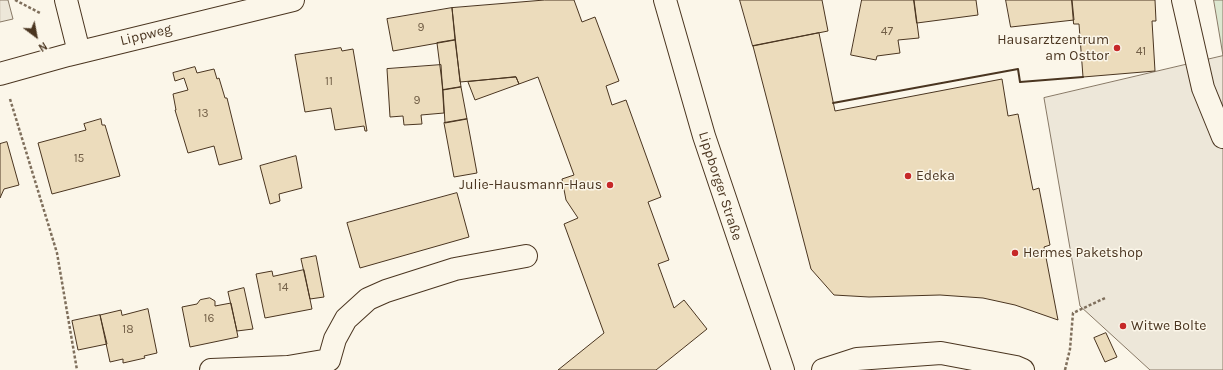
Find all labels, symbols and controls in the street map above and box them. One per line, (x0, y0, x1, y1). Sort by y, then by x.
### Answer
north arrow (16, 16, 56, 56)
street label: Lippweg (119, 21, 173, 49)
house number: 9 (418, 21, 424, 35)
house number: 47 (881, 25, 893, 39)
place label: Hausarztzentrum am Osttor (997, 32, 1109, 64)
text: N (36, 39, 49, 54)
marker: Hausarztzentrum am Osttor (1112, 43, 1122, 53)
house number: 41 (1136, 45, 1146, 59)
house number: 11 (325, 75, 333, 89)
house number: 9 (414, 94, 420, 108)
house number: 13 (197, 107, 209, 121)
street label: Lippborger Straße (694, 129, 746, 243)
house number: 15 (74, 152, 84, 166)
place label: Edeka (916, 168, 955, 184)
marker: Edeka (903, 171, 913, 181)
place label: Julie-Hausmann-Haus (459, 177, 602, 193)
marker: Julie-Hausmann-Haus (605, 180, 615, 190)
place label: Hermes Paketshop (1023, 245, 1143, 261)
marker: Hermes Paketshop (1010, 248, 1020, 258)
house number: 14 (278, 281, 288, 295)
house number: 16 (204, 312, 214, 326)
place label: Witwe Bolte (1131, 318, 1206, 334)
marker: Witwe Bolte (1118, 321, 1128, 331)
house number: 18 (122, 323, 134, 337)

